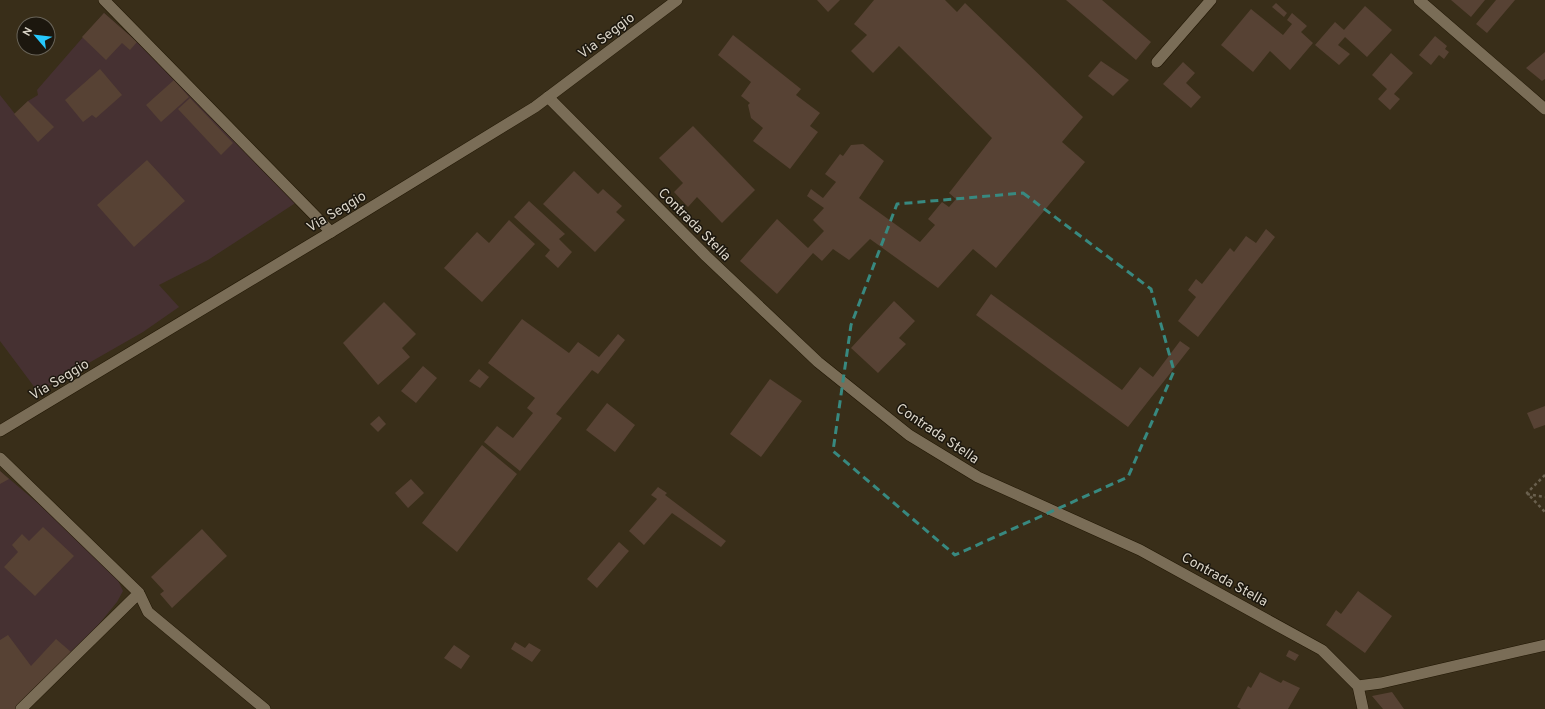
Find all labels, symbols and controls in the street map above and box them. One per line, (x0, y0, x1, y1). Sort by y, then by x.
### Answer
street label: Via Seggio (575, 9, 639, 63)
north arrow (16, 16, 56, 56)
text: N (20, 25, 36, 39)
street label: Contrada Stella (654, 185, 734, 265)
street label: Via Seggio (304, 188, 370, 237)
street label: Via Seggio (27, 356, 93, 405)
street label: Contrada Stella (893, 400, 982, 468)
street label: Contrada Stella (1178, 550, 1270, 611)

